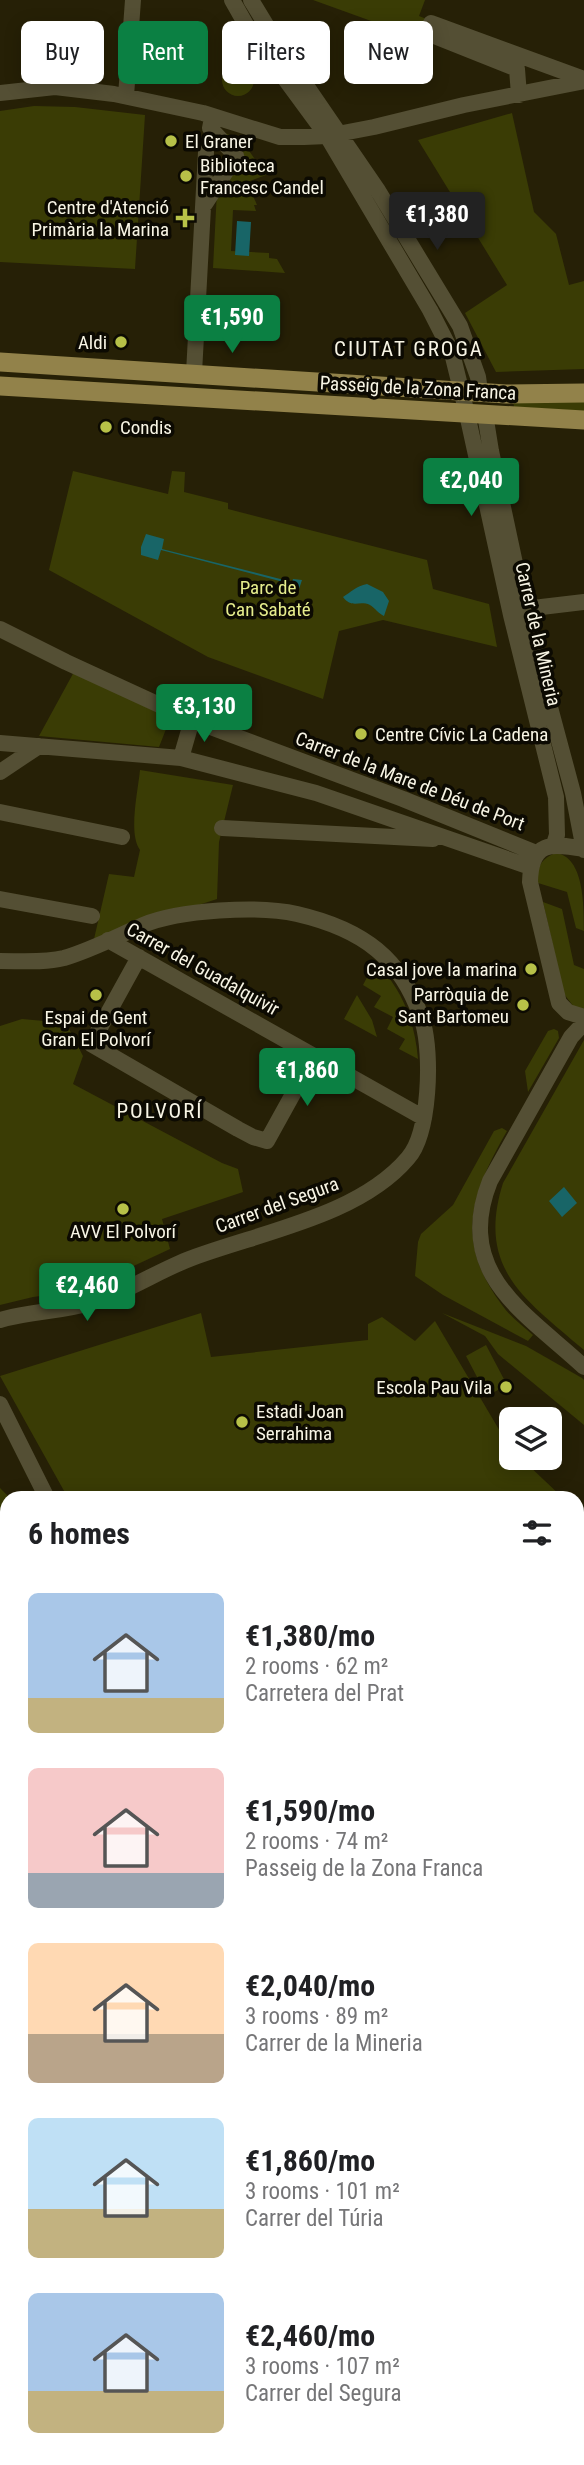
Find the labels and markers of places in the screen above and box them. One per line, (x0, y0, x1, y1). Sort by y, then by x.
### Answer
place label: El Graner (185, 130, 253, 153)
marker: El Graner (163, 133, 179, 149)
place label: Biblioteca Francesc Candel (200, 154, 324, 199)
marker: Biblioteca Francesc Candel (178, 168, 194, 184)
pin: €1,380 (380, 192, 494, 252)
place label: Centre d'Atenció Primària la Marina (32, 196, 169, 241)
marker: Centre d'Atenció Primària la Marina (175, 208, 195, 228)
pin: €1,590 (175, 296, 289, 355)
place label: Aldi (78, 331, 107, 354)
marker: Aldi (113, 334, 129, 350)
place label: Condis (120, 416, 172, 439)
marker: Condis (98, 419, 114, 435)
pin: €2,040 (414, 458, 528, 518)
pin: €3,130 (147, 684, 261, 744)
place label: Centre Cívic La Cadena (375, 723, 548, 746)
marker: Centre Cívic La Cadena (353, 726, 369, 742)
place label: Casal jove la marina (366, 958, 517, 981)
marker: Casal jove la marina (523, 961, 539, 977)
place label: Parròquia de Sant Bartomeu (398, 983, 509, 1028)
marker: Espai de Gent Gran El Polvorí (88, 987, 104, 1003)
marker: Parròquia de Sant Bartomeu (515, 997, 531, 1013)
place label: Espai de Gent Gran El Polvorí (41, 1006, 152, 1051)
pin: €1,860 (250, 1048, 364, 1108)
marker: AVV El Polvorí (115, 1201, 131, 1217)
place label: AVV El Polvorí (70, 1220, 178, 1243)
pin: €2,460 (30, 1264, 144, 1323)
place label: Escola Pau Vila (376, 1376, 492, 1399)
marker: Escola Pau Vila (498, 1379, 514, 1395)
place label: Estadi Joan Serrahima (256, 1400, 344, 1445)
marker: Estadi Joan Serrahima (234, 1414, 250, 1430)

